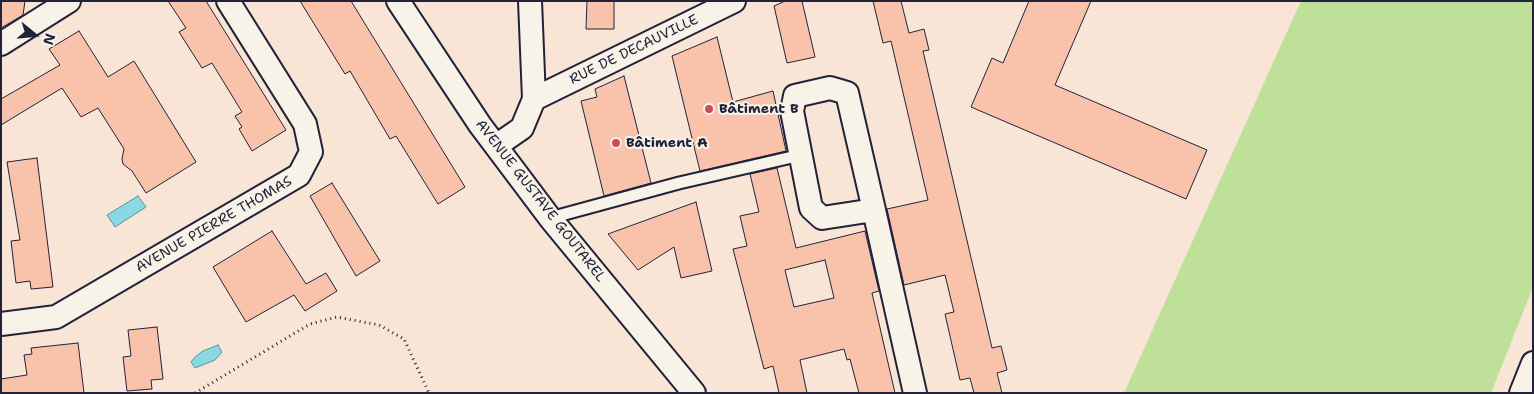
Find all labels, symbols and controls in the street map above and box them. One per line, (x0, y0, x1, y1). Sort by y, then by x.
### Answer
north arrow (10, 10, 60, 60)
street label: RUE DE DECAUVILLE (567, 12, 701, 88)
text: N (39, 31, 60, 47)
place label: Bâtiment B (719, 101, 799, 117)
marker: Bâtiment B (703, 103, 715, 115)
street label: AVENUE GUSTAVE GOUTAREL (471, 116, 609, 286)
place label: Bâtiment A (626, 135, 708, 151)
marker: Bâtiment A (610, 137, 622, 149)
street label: AVENUE PIERRE THOMAS (133, 173, 295, 277)

